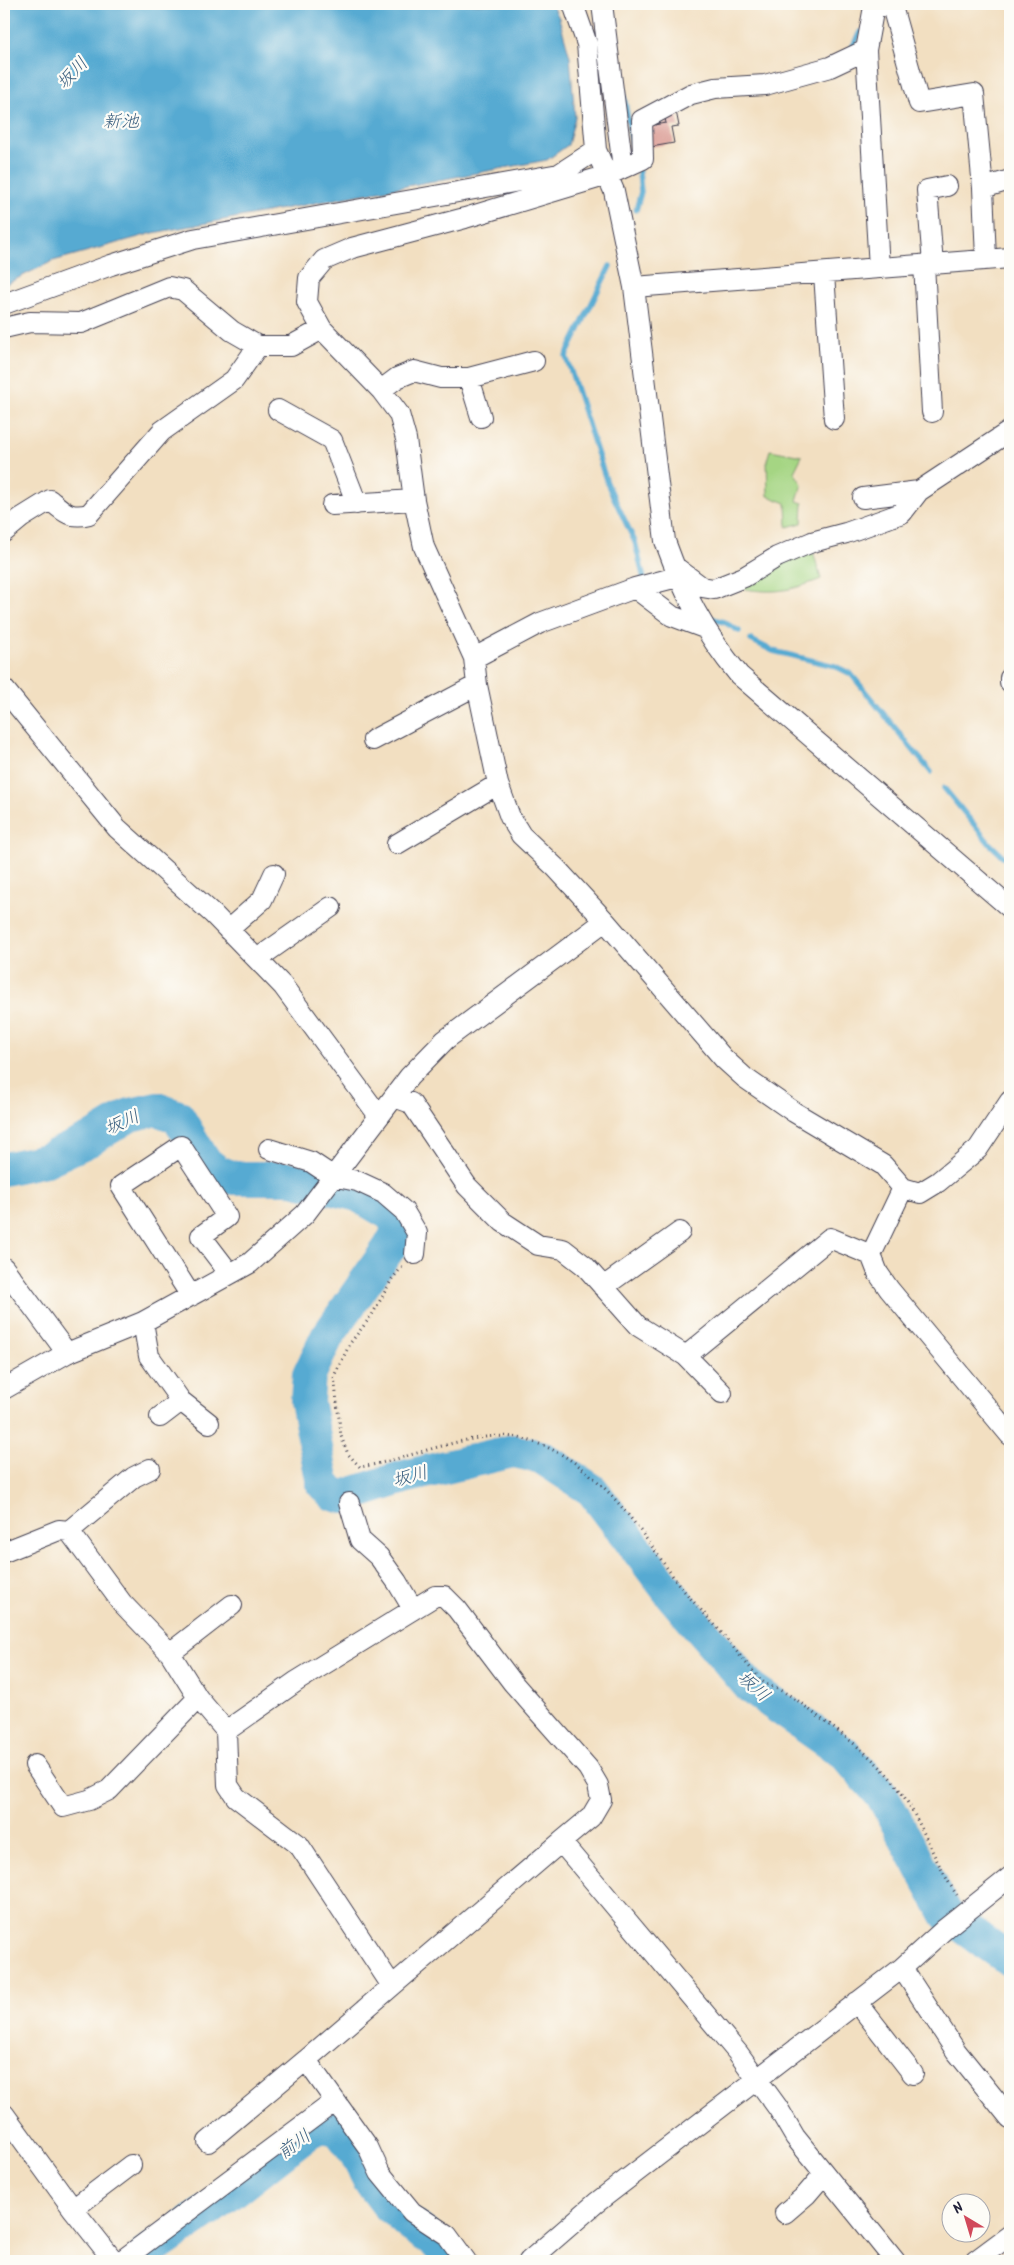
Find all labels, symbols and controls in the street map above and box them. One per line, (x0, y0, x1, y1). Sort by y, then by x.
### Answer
water label: 坂川 (50, 51, 96, 97)
water label: 新池 (103, 108, 140, 137)
water label: 坂川 (100, 1103, 145, 1144)
water label: 坂川 (389, 1459, 432, 1496)
water label: 坂川 (730, 1664, 776, 1710)
water label: 前川 (272, 2123, 318, 2168)
north arrow (942, 2192, 992, 2242)
text: N (948, 2197, 969, 2220)

